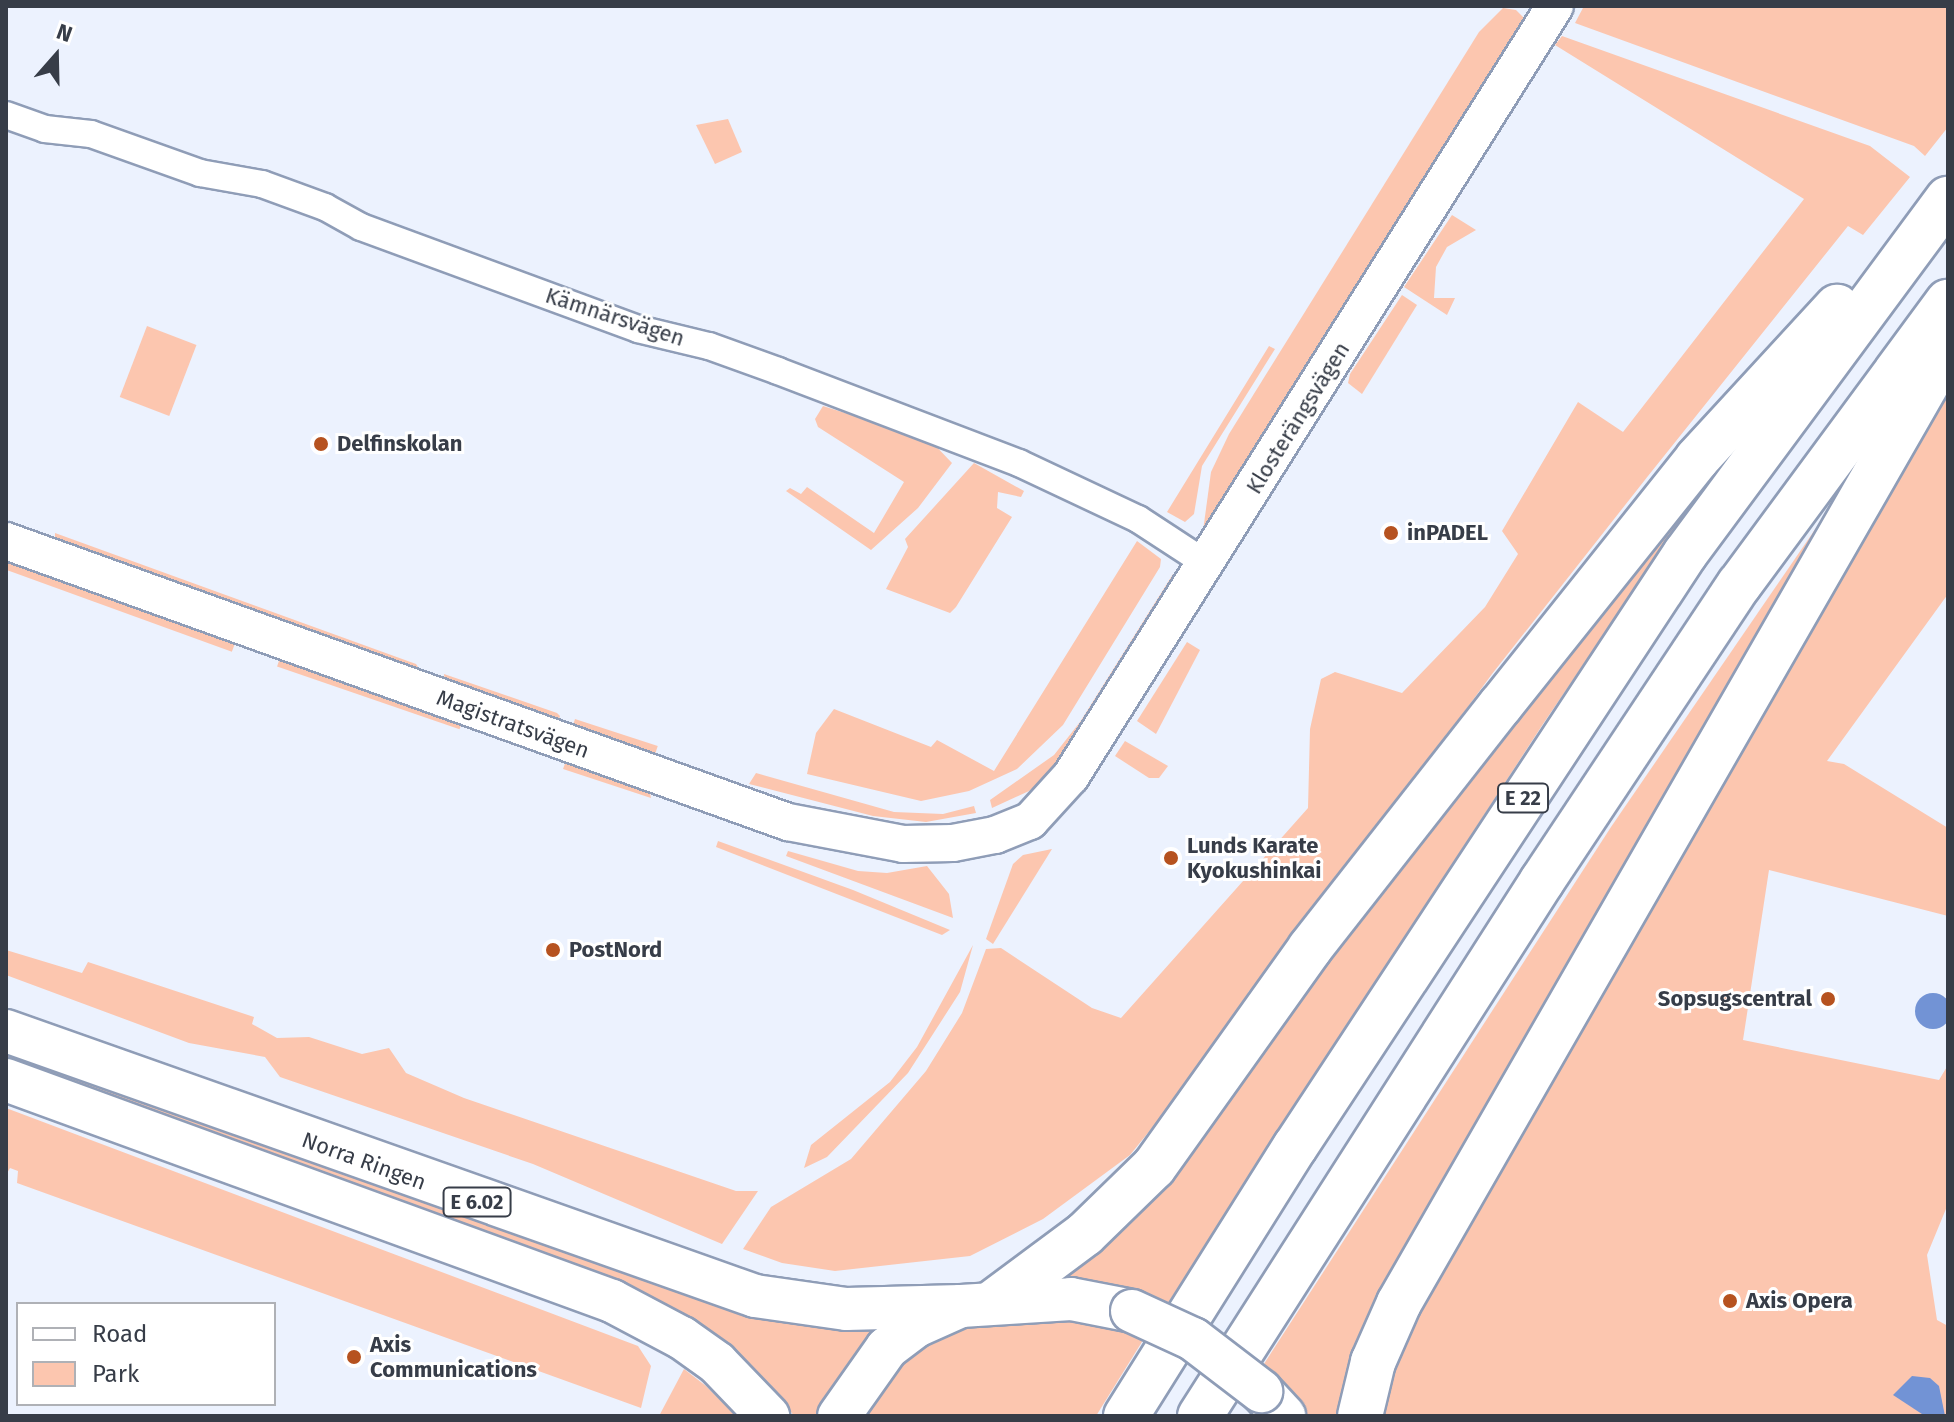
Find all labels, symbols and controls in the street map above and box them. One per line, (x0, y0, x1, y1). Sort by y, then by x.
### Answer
north arrow (16, 16, 96, 96)
text: N (53, 18, 76, 48)
street label: Kämnärsvägen (542, 282, 688, 352)
street label: Klosterängsvägen (1241, 337, 1355, 499)
place label: Delfinskolan (337, 431, 462, 457)
marker: Delfinskolan (312, 435, 330, 453)
place label: inPADEL (1407, 520, 1488, 546)
marker: inPADEL (1382, 524, 1400, 542)
street label: Magistratsvägen (433, 684, 593, 764)
road number: E 22 (1497, 782, 1549, 814)
place label: Lunds Karate Kyokushinkai (1187, 832, 1321, 884)
marker: Lunds Karate Kyokushinkai (1162, 849, 1180, 867)
place label: PostNord (569, 937, 662, 963)
marker: PostNord (544, 941, 562, 959)
place label: Sopsugscentral (1658, 986, 1812, 1012)
marker: Sopsugscentral (1819, 990, 1837, 1008)
street label: Norra Ringen (298, 1126, 430, 1196)
road number: E 6.02 (441, 1186, 513, 1218)
place label: Axis Opera (1746, 1288, 1853, 1314)
marker: Axis Opera (1721, 1292, 1739, 1310)
legend (16, 1302, 276, 1406)
text: Road (92, 1320, 147, 1348)
place label: Axis Communications (370, 1331, 537, 1382)
marker: Axis Communications (345, 1348, 363, 1366)
text: Park (92, 1360, 139, 1388)

